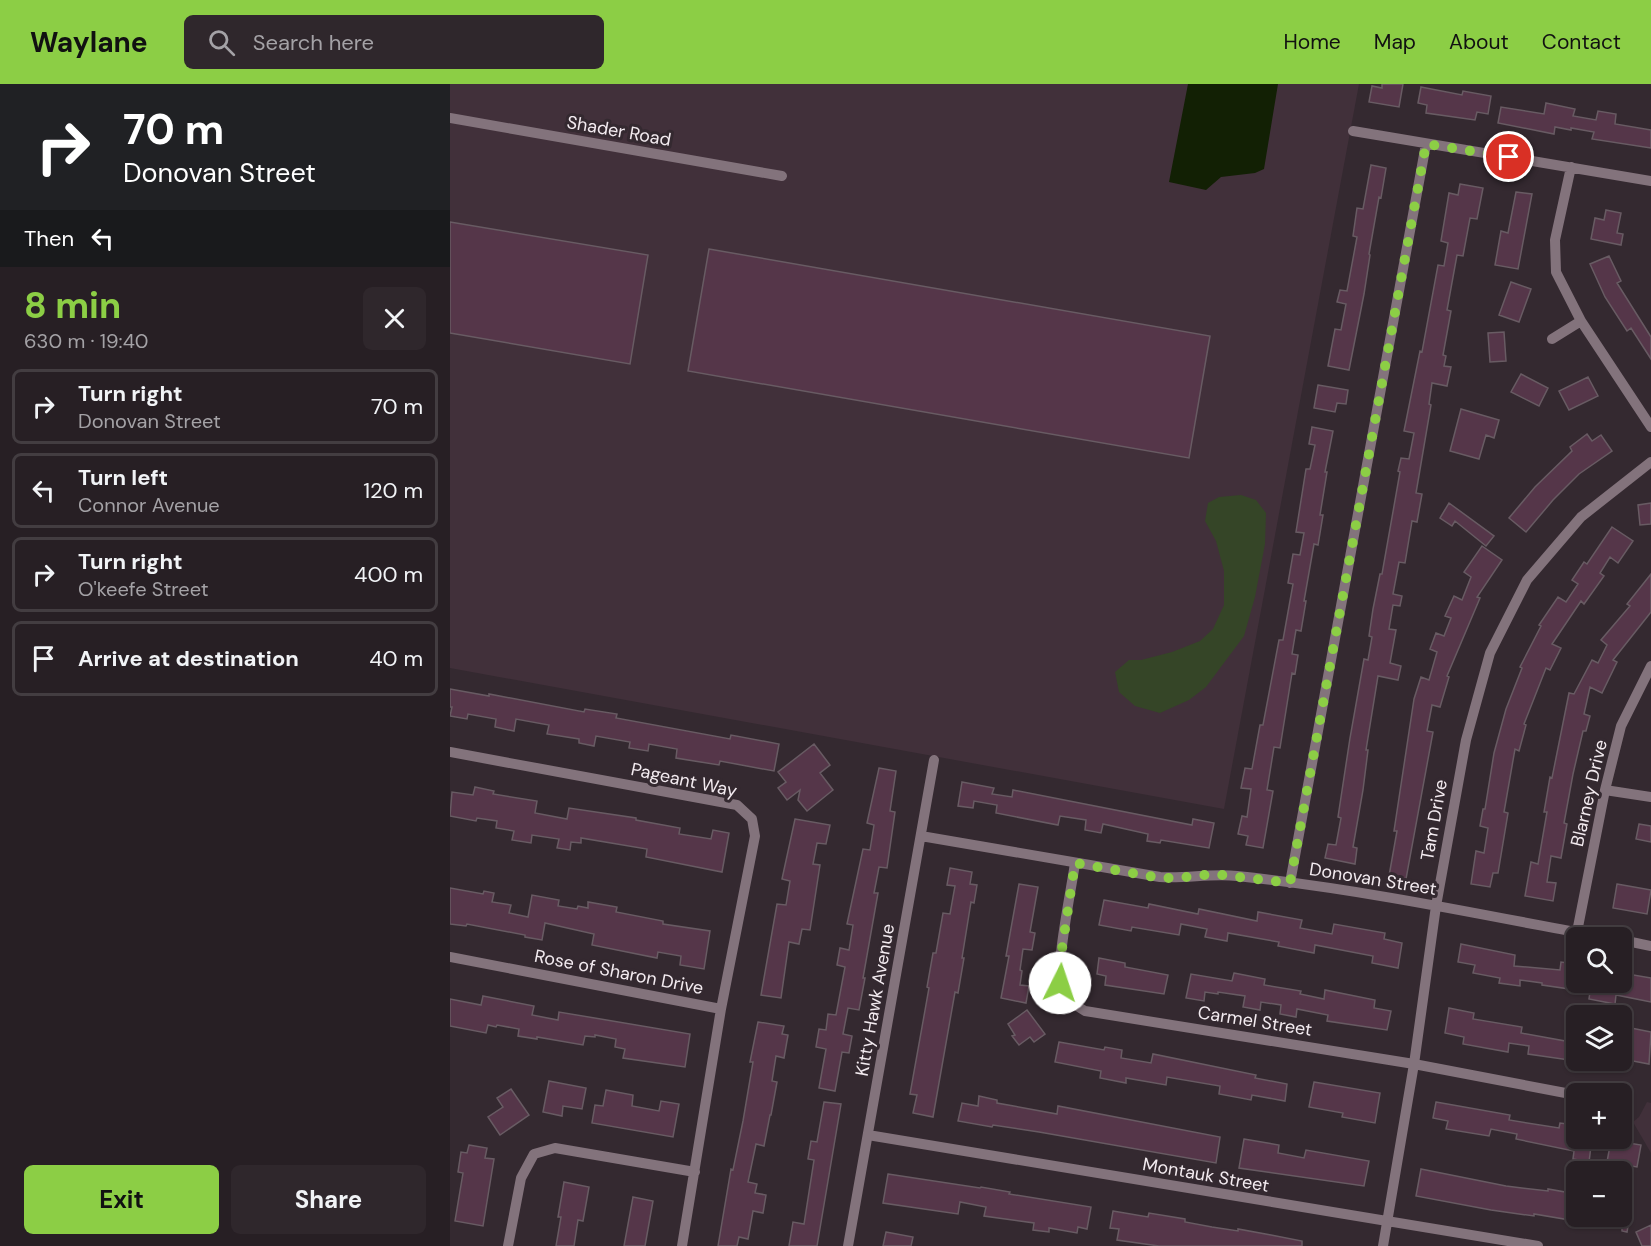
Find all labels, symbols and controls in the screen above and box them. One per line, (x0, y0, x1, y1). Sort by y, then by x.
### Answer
search box (184, 15, 604, 69)
text: Waylane (30, 24, 148, 61)
icon: search (205, 26, 238, 59)
text: Search here (253, 28, 374, 57)
text: Home (1283, 28, 1341, 56)
text: Map (1374, 28, 1416, 56)
text: About (1449, 28, 1509, 56)
text: Contact (1542, 28, 1621, 56)
text: 70 m (123, 102, 224, 157)
icon: right (24, 108, 102, 186)
street label: Shader Road (565, 110, 673, 152)
pin (1483, 131, 1534, 182)
icon: arrive (1492, 140, 1525, 173)
text: Donovan Street (123, 155, 316, 190)
icon: left (86, 222, 119, 255)
text: Then (24, 224, 74, 253)
text: 8 min (24, 282, 121, 329)
button: close (363, 287, 426, 350)
text: 630 m · 19:40 (24, 328, 148, 354)
text: Turn right (78, 379, 183, 408)
icon: right (27, 390, 60, 423)
text: 70 m (371, 392, 423, 421)
text: Donovan Street (78, 408, 221, 434)
text: Turn left (78, 463, 168, 492)
icon: left (27, 474, 60, 507)
text: 120 m (363, 476, 423, 505)
text: Connor Avenue (78, 492, 220, 518)
text: Turn right (78, 547, 183, 576)
icon: right (27, 558, 60, 591)
text: 400 m (354, 560, 423, 589)
text: O'keefe Street (78, 576, 209, 602)
icon: arrive (27, 642, 60, 675)
text: Arrive at destination (78, 644, 299, 673)
text: 40 m (369, 644, 423, 673)
street label: Blarney Drive (1565, 737, 1613, 849)
street label: Pageant Way (629, 757, 739, 803)
street label: Tam Drive (1415, 778, 1453, 862)
street label: Donovan Street (1308, 857, 1438, 901)
street label: Kitty Hawk Avenue (850, 922, 900, 1078)
map controls (1566, 927, 1632, 1227)
button: search (1566, 927, 1632, 993)
street label: Rose of Sharon Drive (532, 944, 706, 1000)
position arrow (1028, 951, 1092, 1015)
street label: Carmel Street (1196, 1000, 1314, 1042)
button: layers (1566, 1005, 1632, 1071)
button: + (1566, 1083, 1632, 1149)
street label: Montauk Street (1141, 1152, 1271, 1198)
button: − (1566, 1161, 1632, 1227)
button: Exit (24, 1165, 219, 1234)
button: Share (231, 1165, 426, 1234)

